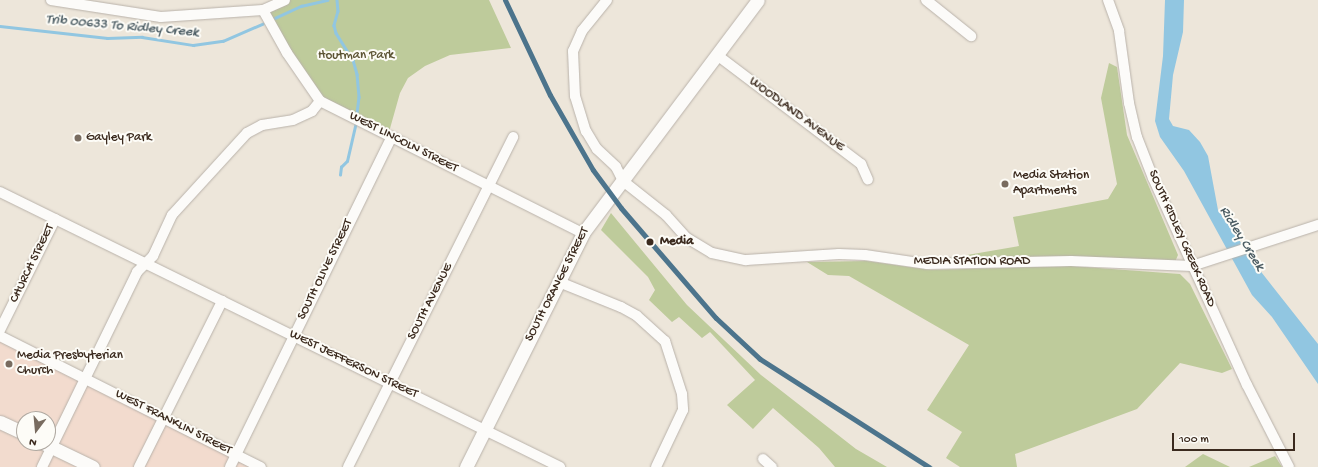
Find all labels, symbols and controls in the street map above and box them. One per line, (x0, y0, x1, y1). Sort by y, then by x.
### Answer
water label: Trib 00633 To Ridley Creek (45, 12, 199, 42)
park label: Houtman Park (318, 48, 394, 64)
street label: WOODLAND AVENUE (745, 74, 847, 156)
street label: WEST LINCOLN STREET (346, 109, 460, 177)
place label: Gayley Park (86, 130, 152, 146)
marker: Gayley Park (73, 133, 83, 143)
street label: SOUTH RIDLEY CREEK ROAD (1144, 168, 1218, 310)
place label: Media Station Apartments (1013, 169, 1089, 200)
marker: Media Station Apartments (1000, 179, 1010, 189)
water label: Ridley Creek (1215, 204, 1267, 274)
street label: SOUTH OLIVE STREET (295, 217, 357, 323)
street label: CHURCH STREET (7, 222, 59, 306)
street label: SOUTH ORANGE STREET (522, 225, 594, 345)
place label: Media (660, 234, 693, 250)
marker: Media (643, 235, 657, 249)
street label: MEDIA STATION ROAD (914, 254, 1030, 270)
street label: SOUTH AVENUE (405, 261, 457, 343)
street label: WEST JEFFERSON STREET (286, 327, 420, 403)
place label: Media Presbyterian Church (17, 349, 123, 380)
marker: Media Presbyterian Church (4, 359, 14, 369)
street label: WEST FRANKLIN STREET (112, 387, 234, 459)
north arrow (16, 411, 56, 451)
scale bar (1174, 425, 1297, 451)
text: 100 m (1179, 433, 1209, 447)
text: N (28, 435, 38, 448)

